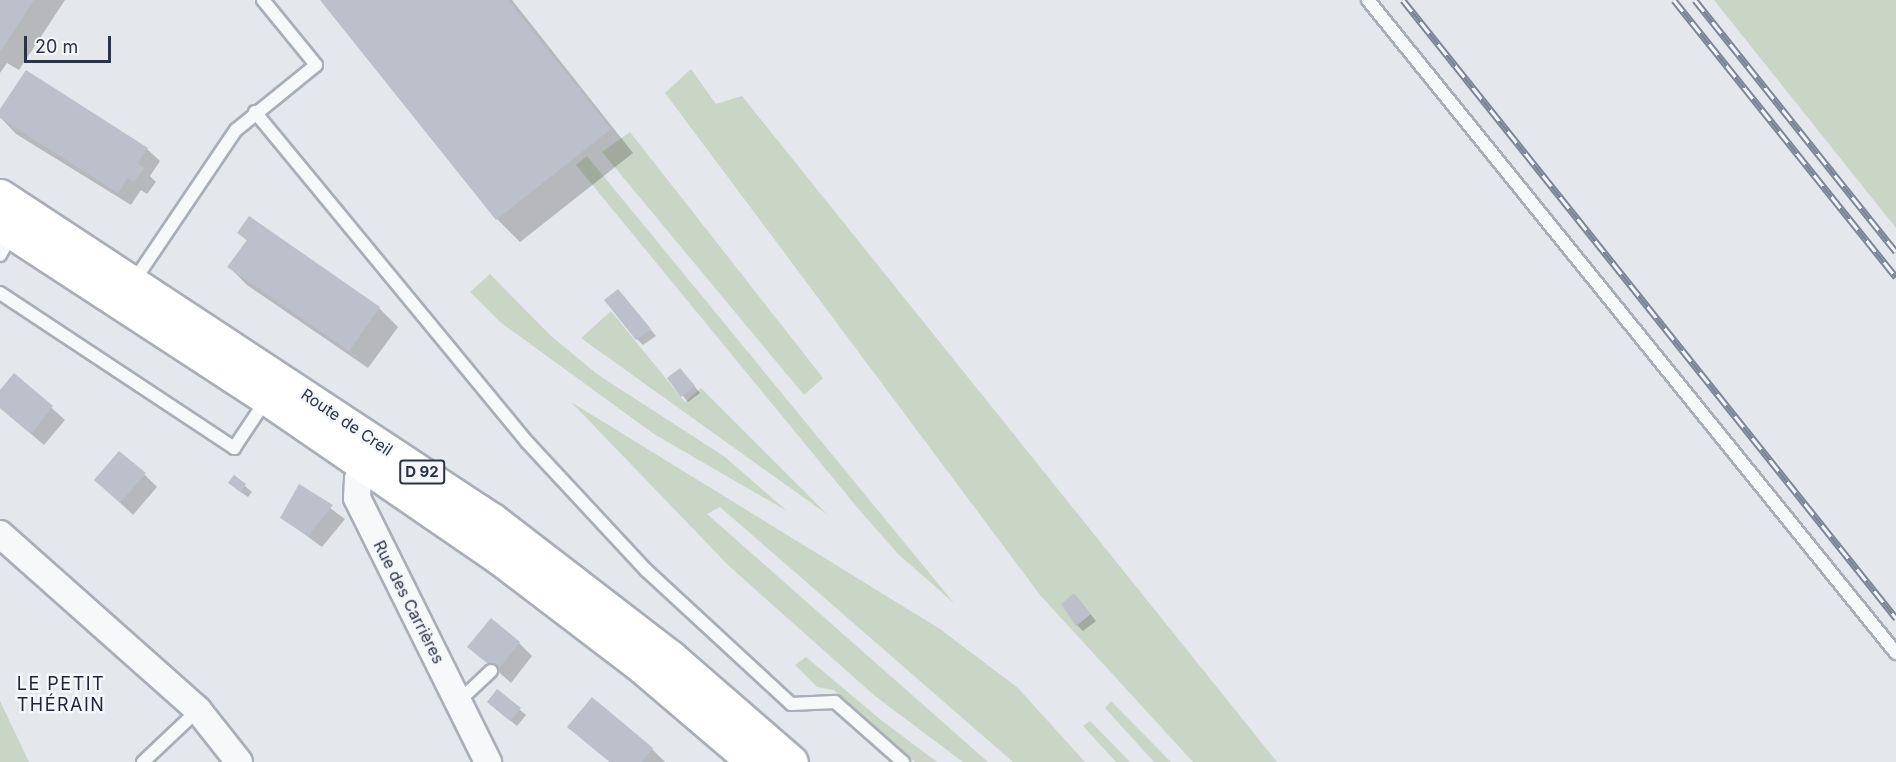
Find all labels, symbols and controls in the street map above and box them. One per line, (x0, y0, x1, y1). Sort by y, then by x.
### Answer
scale bar (27, 24, 114, 62)
text: 20 m (35, 36, 78, 57)
street label: Route de Creil (298, 384, 396, 460)
road number: D 92 (398, 460, 446, 484)
street label: Rue des Carrières (370, 537, 448, 667)
district label: LE PETIT THÉRAIN (17, 674, 105, 716)

